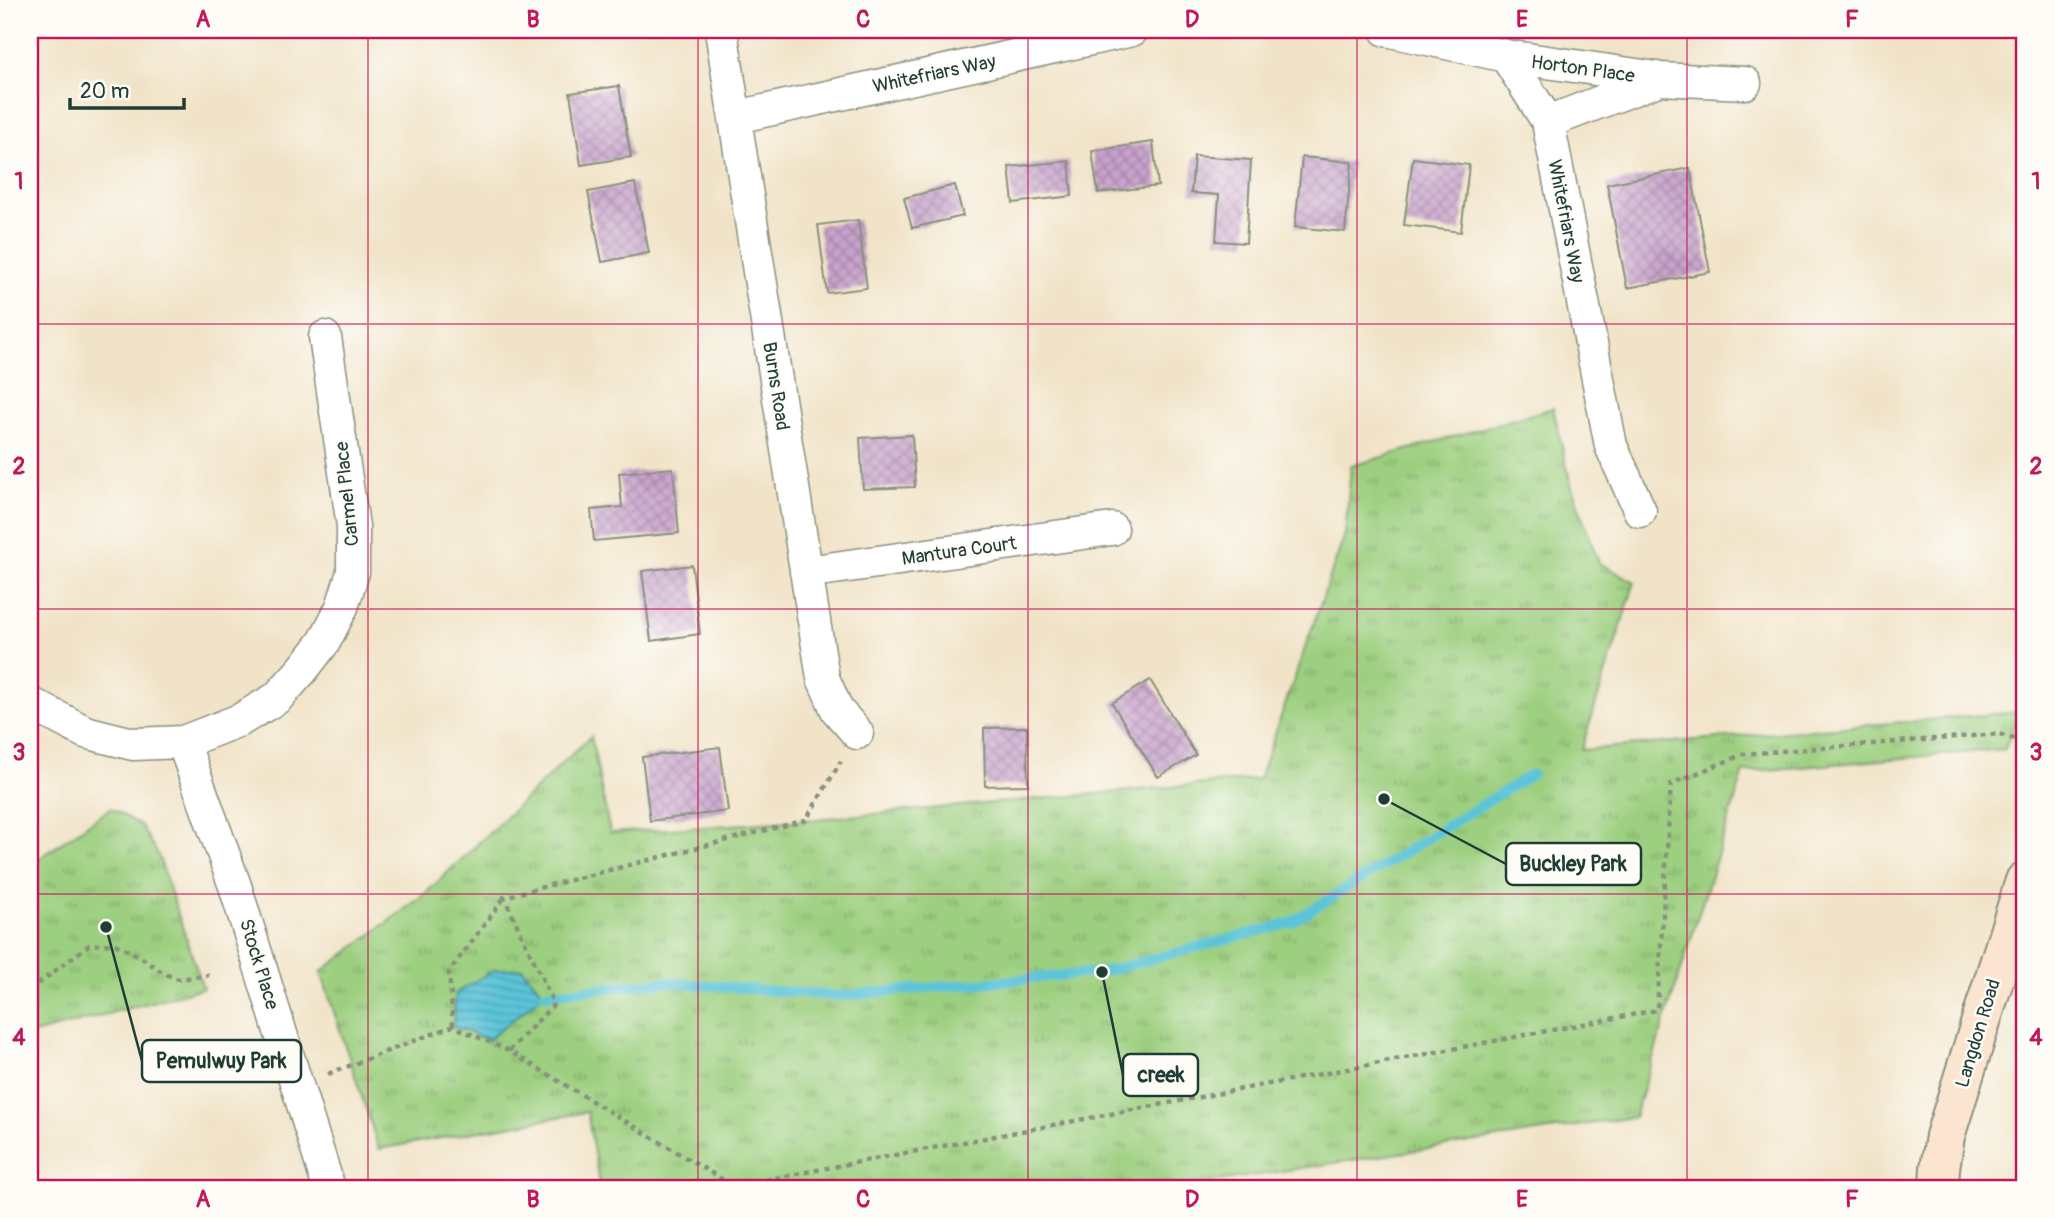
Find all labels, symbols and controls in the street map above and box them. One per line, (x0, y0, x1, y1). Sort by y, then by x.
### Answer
text: A (196, 5, 211, 34)
text: B (526, 5, 540, 34)
text: C (856, 5, 870, 34)
text: D (1185, 5, 1199, 34)
text: E (1516, 5, 1528, 34)
text: F (1845, 5, 1859, 34)
street label: Whitefriars Way (871, 49, 998, 99)
street label: Horton Place (1529, 50, 1637, 88)
scale bar (70, 66, 184, 110)
text: 20 m (80, 78, 129, 105)
street label: Whitefriars Way (1542, 158, 1590, 285)
text: 1 (15, 167, 24, 196)
text: 1 (2032, 167, 2041, 196)
street label: Burns Road (757, 340, 795, 432)
street label: Carmel Place (330, 440, 364, 547)
text: 2 (13, 452, 26, 481)
text: 2 (2030, 452, 2043, 481)
street label: Mantura Court (900, 531, 1018, 571)
text: 3 (13, 738, 25, 767)
text: 3 (2030, 738, 2042, 767)
callout: Buckley Park (1506, 843, 1641, 885)
text: Buckley Park (1519, 851, 1627, 878)
street label: Stock Place (234, 916, 284, 1013)
street label: Langdon Road (1950, 976, 2006, 1091)
text: 4 (12, 1023, 26, 1052)
text: 4 (2029, 1023, 2043, 1052)
callout: Pemulwuy Park (142, 1040, 301, 1082)
text: Pemulwuy Park (156, 1048, 287, 1075)
callout: creek (1123, 1054, 1198, 1096)
text: creek (1136, 1062, 1185, 1089)
text: A (196, 1185, 211, 1214)
text: B (526, 1185, 540, 1214)
text: C (856, 1185, 870, 1214)
text: D (1185, 1185, 1199, 1214)
text: E (1516, 1185, 1528, 1214)
text: F (1845, 1185, 1859, 1214)

